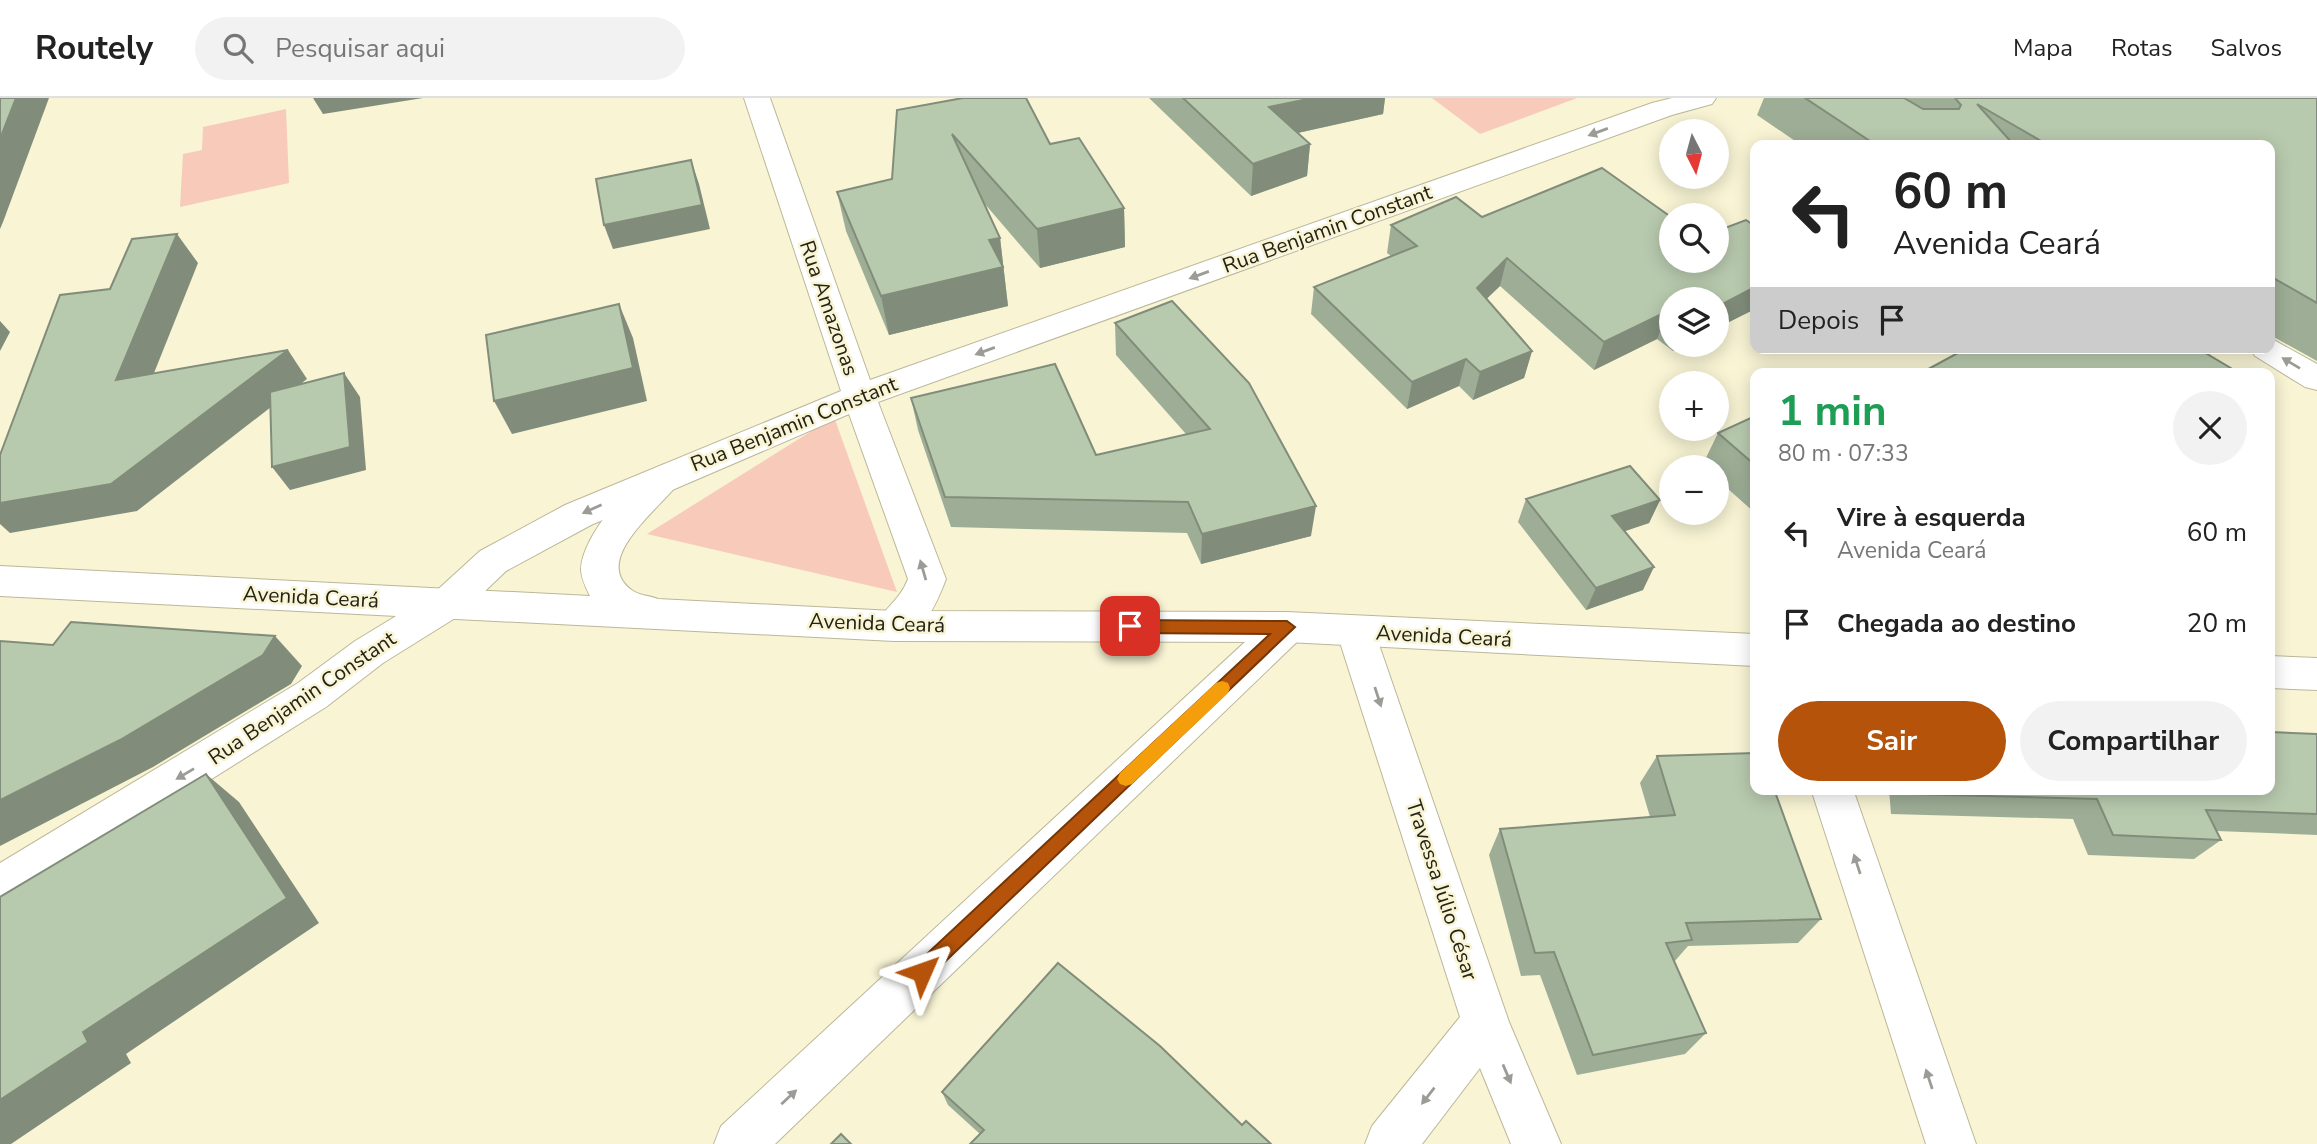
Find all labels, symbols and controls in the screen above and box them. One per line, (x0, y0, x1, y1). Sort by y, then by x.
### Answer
search box (195, 17, 685, 80)
text: Routely (35, 26, 153, 71)
icon: search (219, 29, 257, 67)
text: Pesquisar aqui (275, 31, 445, 66)
text: Mapa (2013, 32, 2073, 64)
text: Rotas (2111, 32, 2173, 64)
text: Salvos (2211, 32, 2282, 64)
north arrow (1659, 119, 1729, 189)
map controls (1659, 119, 1729, 525)
one-way arrow (1588, 127, 1609, 138)
text: 60 m (1893, 158, 2008, 225)
icon: left (1778, 168, 1869, 259)
street label: Rua Benjamin Constant (1219, 178, 1436, 280)
button: search (1659, 203, 1729, 273)
text: Avenida Ceará (1893, 222, 2101, 265)
street label: Rua Amazonas (793, 237, 865, 379)
one-way arrow (1189, 269, 1210, 280)
button: layers (1659, 287, 1729, 357)
icon: arrive (1873, 301, 1911, 339)
text: Depois (1778, 303, 1859, 338)
one-way arrow (974, 346, 995, 357)
one-way arrow (2282, 357, 2301, 370)
street label: Rua Benjamin Constant (686, 369, 902, 478)
button: + (1659, 371, 1729, 441)
text: 1 min (1778, 383, 1887, 440)
button: close (2173, 391, 2247, 465)
text: 80 m · 07:33 (1778, 438, 1909, 469)
button: − (1659, 455, 1729, 525)
text: Vire à esquerda (1837, 500, 2026, 535)
one-way arrow (582, 503, 602, 515)
icon: left (1778, 514, 1816, 552)
text: 60 m (2187, 515, 2247, 550)
text: Avenida Ceará (1837, 535, 1986, 566)
one-way arrow (917, 559, 927, 580)
street label: Avenida Ceará (242, 579, 380, 615)
pin (1100, 596, 1160, 656)
icon: arrive (1778, 605, 1816, 643)
text: Chegada ao destino (1837, 606, 2076, 641)
text: 20 m (2187, 606, 2247, 641)
street label: Avenida Ceará (808, 607, 946, 639)
icon: arrive (1111, 607, 1149, 645)
street label: Avenida Ceará (1375, 618, 1513, 654)
street label: Rua Benjamin Constant (203, 624, 402, 771)
one-way arrow (1373, 687, 1383, 708)
button: Sair (1778, 701, 2006, 781)
button: Compartilhar (2020, 701, 2247, 781)
one-way arrow (175, 768, 194, 781)
street label: Travessa Júlio César (1400, 796, 1485, 984)
one-way arrow (1851, 853, 1862, 874)
position arrow (885, 935, 959, 1009)
one-way arrow (1502, 1064, 1513, 1085)
one-way arrow (1923, 1069, 1934, 1090)
one-way arrow (1421, 1086, 1436, 1104)
one-way arrow (780, 1089, 797, 1106)

